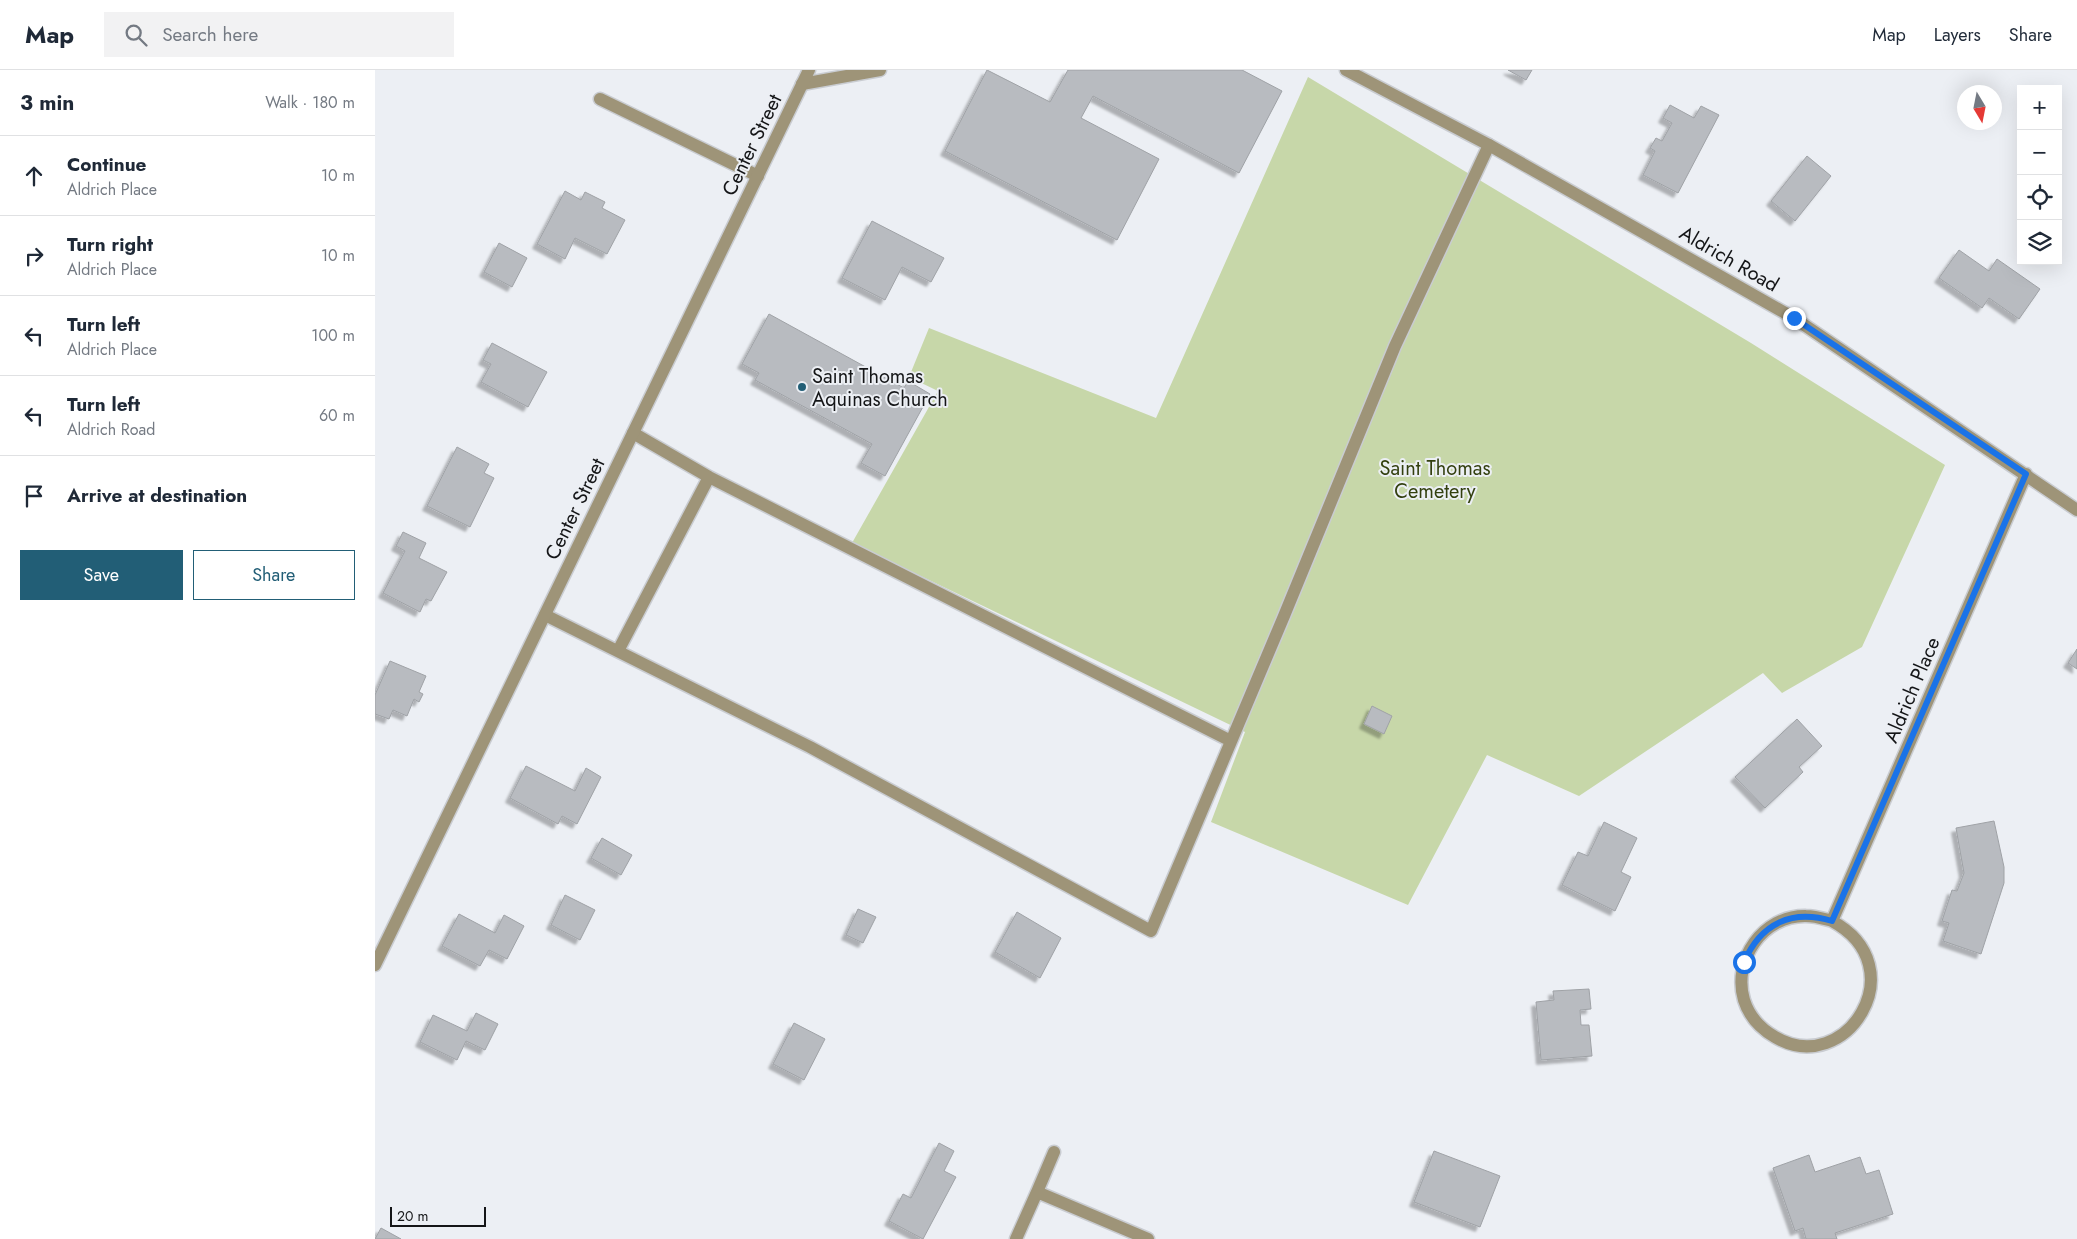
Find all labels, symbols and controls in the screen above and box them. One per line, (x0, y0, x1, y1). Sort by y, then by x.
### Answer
search box (104, 12, 454, 57)
text: Map (25, 17, 74, 52)
icon: search (122, 21, 150, 49)
text: Search here (162, 21, 258, 48)
text: Map (1872, 22, 1906, 48)
text: Layers (1934, 22, 1981, 48)
text: Share (2009, 22, 2052, 48)
north arrow (1957, 85, 2002, 130)
map controls (2017, 85, 2062, 265)
button: + (2017, 85, 2062, 130)
text: 3 min (20, 88, 74, 118)
street label: Center Street (715, 89, 789, 201)
text: Walk · 180 m (265, 91, 355, 114)
button: − (2017, 130, 2062, 175)
text: Continue (67, 151, 146, 178)
icon: ahead (20, 162, 48, 190)
text: 10 m (321, 164, 355, 187)
button: locate (2017, 175, 2062, 220)
text: Aldrich Place (67, 178, 157, 201)
street label: Aldrich Road (1674, 219, 1784, 299)
button: layers (2017, 220, 2062, 265)
text: Turn right (67, 231, 153, 258)
icon: right (20, 242, 48, 270)
text: 10 m (321, 244, 355, 267)
text: Aldrich Place (67, 258, 157, 281)
route end (1783, 307, 1806, 330)
text: Turn left (67, 311, 140, 338)
icon: left (20, 322, 48, 350)
text: 100 m (311, 324, 355, 347)
text: Aldrich Place (67, 338, 157, 361)
place label: Saint Thomas Aquinas Church (812, 362, 948, 414)
marker: Saint Thomas Aquinas Church (796, 381, 808, 393)
text: Turn left (67, 391, 140, 418)
icon: left (20, 402, 48, 430)
text: 60 m (319, 404, 355, 427)
text: Aldrich Road (67, 418, 155, 441)
street label: Center Street (538, 453, 612, 565)
park label: Saint Thomas Cemetery (1379, 454, 1491, 506)
icon: arrive (20, 482, 48, 510)
text: Arrive at destination (67, 482, 247, 509)
button: Save (20, 550, 183, 600)
button: Share (193, 550, 355, 600)
street label: Aldrich Place (1877, 633, 1947, 747)
route start (1733, 951, 1756, 974)
scale bar (390, 1204, 486, 1227)
text: 20 m (397, 1206, 429, 1226)

